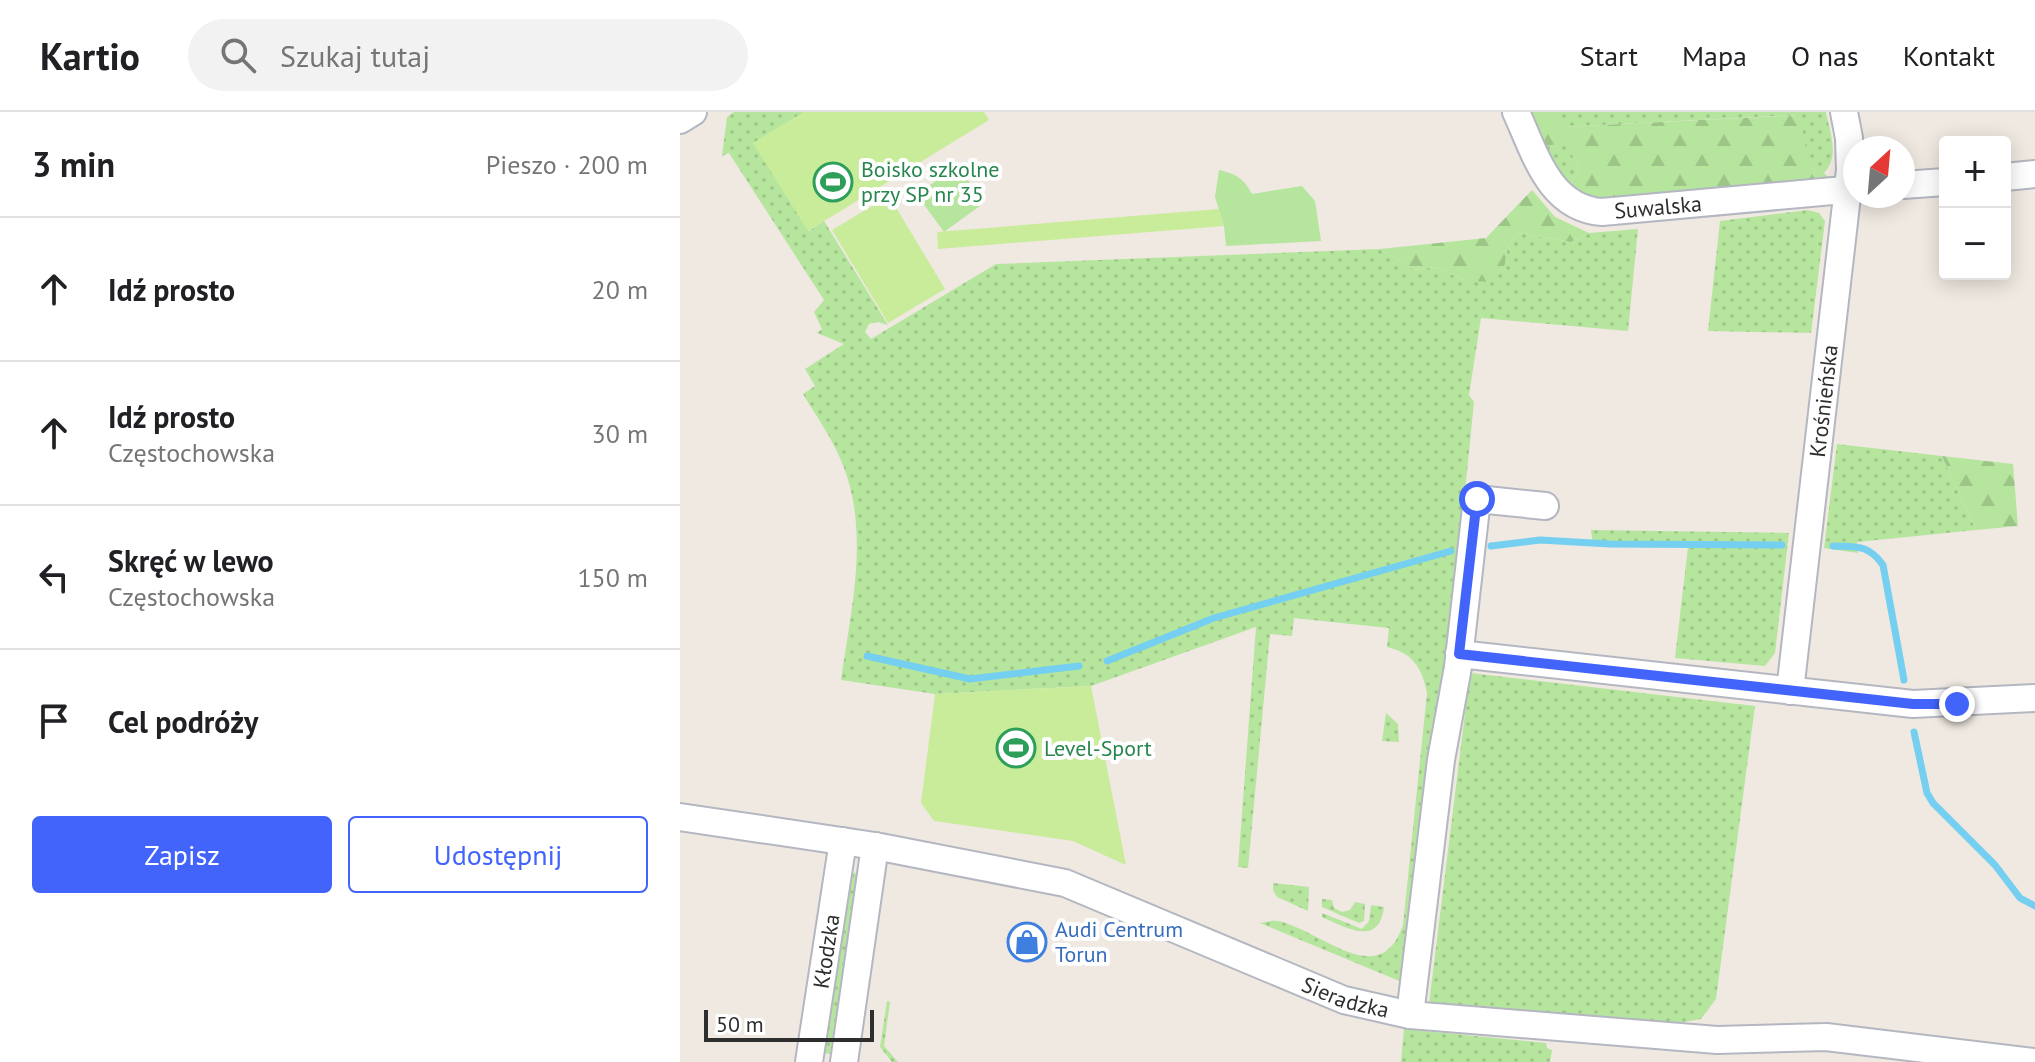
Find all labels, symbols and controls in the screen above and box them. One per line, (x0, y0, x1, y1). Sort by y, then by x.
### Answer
search box (188, 19, 748, 91)
text: Kartio (40, 31, 140, 80)
icon: search (216, 33, 260, 77)
text: Szukaj tutaj (280, 36, 430, 75)
text: Start (1580, 37, 1638, 74)
text: Mapa (1682, 37, 1747, 74)
text: O nas (1791, 37, 1859, 74)
text: Kontakt (1903, 37, 1995, 74)
north arrow (1843, 136, 1915, 208)
map controls (1939, 136, 2011, 280)
button: + (1939, 136, 2011, 208)
text: 3 min (32, 142, 115, 186)
text: Pieszo · 200 m (486, 148, 648, 181)
place label: Boisko szkolne przy SP nr 35 (861, 155, 1000, 208)
sports icon: Boisko szkolne przy SP nr 35 (812, 161, 854, 203)
street label: Suwalska (1613, 189, 1703, 225)
button: − (1939, 208, 2011, 280)
icon: ahead (32, 267, 76, 311)
text: Idź prosto (108, 270, 235, 309)
text: 20 m (592, 273, 648, 306)
street label: Krośnieńska (1803, 343, 1844, 459)
text: Idź prosto (108, 397, 235, 436)
icon: ahead (32, 411, 76, 455)
text: 30 m (592, 417, 648, 450)
text: Częstochowska (108, 436, 275, 469)
route start (1459, 481, 1495, 517)
text: Skręć w lewo (108, 541, 274, 580)
icon: left (32, 555, 76, 599)
text: 150 m (577, 561, 648, 594)
text: Częstochowska (108, 580, 275, 613)
route end (1939, 686, 1975, 722)
icon: arrive (32, 699, 76, 743)
text: Cel podróży (108, 702, 258, 741)
sports icon: Level-Sport (995, 727, 1037, 769)
place label: Level-Sport (1044, 734, 1152, 762)
button: Zapisz (32, 816, 332, 893)
button: Udostępnij (348, 816, 648, 893)
street label: Kłodzka (807, 912, 846, 990)
place label: Audi Centrum Torun (1055, 915, 1183, 968)
shop icon: Audi Centrum Torun (1006, 921, 1048, 963)
street label: Sieradzka (1298, 970, 1392, 1024)
scale bar (704, 1006, 874, 1042)
text: 50 m (716, 1010, 764, 1038)

